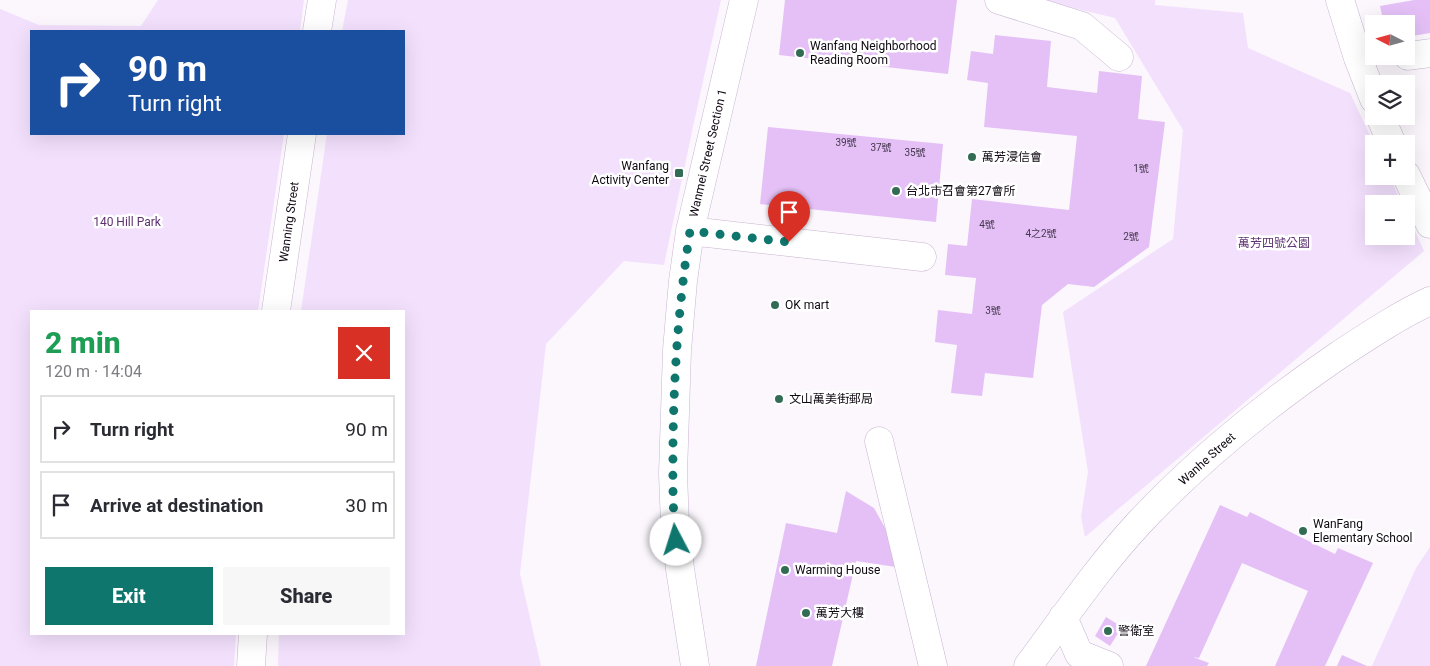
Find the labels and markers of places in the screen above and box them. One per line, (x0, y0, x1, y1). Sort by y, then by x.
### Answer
place label: Wanfang Neighborhood Reading Room (810, 39, 937, 67)
marker: Wanfang Neighborhood Reading Room (794, 47, 806, 59)
place label: 萬芳浸信會 (982, 150, 1042, 164)
marker: 萬芳浸信會 (966, 151, 978, 163)
place label: Wanfang Activity Center (592, 159, 669, 187)
marker: Wanfang Activity Center (673, 167, 685, 179)
place label: 台北市召會第27會所 (906, 184, 1016, 198)
marker: 台北市召會第27會所 (890, 185, 902, 197)
pin (768, 191, 810, 242)
place label: OK mart (785, 298, 829, 312)
marker: OK mart (769, 299, 781, 311)
place label: 文山萬美街郵局 (789, 392, 873, 406)
marker: 文山萬美街郵局 (773, 393, 785, 405)
place label: WanFang Elementary School (1313, 517, 1413, 545)
marker: WanFang Elementary School (1297, 525, 1309, 537)
place label: Warming House (795, 563, 880, 577)
marker: Warming House (779, 564, 791, 576)
place label: 萬芳大樓 (816, 606, 864, 620)
marker: 萬芳大樓 (800, 607, 812, 619)
place label: 警衛室 (1118, 624, 1154, 638)
marker: 警衛室 (1102, 625, 1114, 637)

